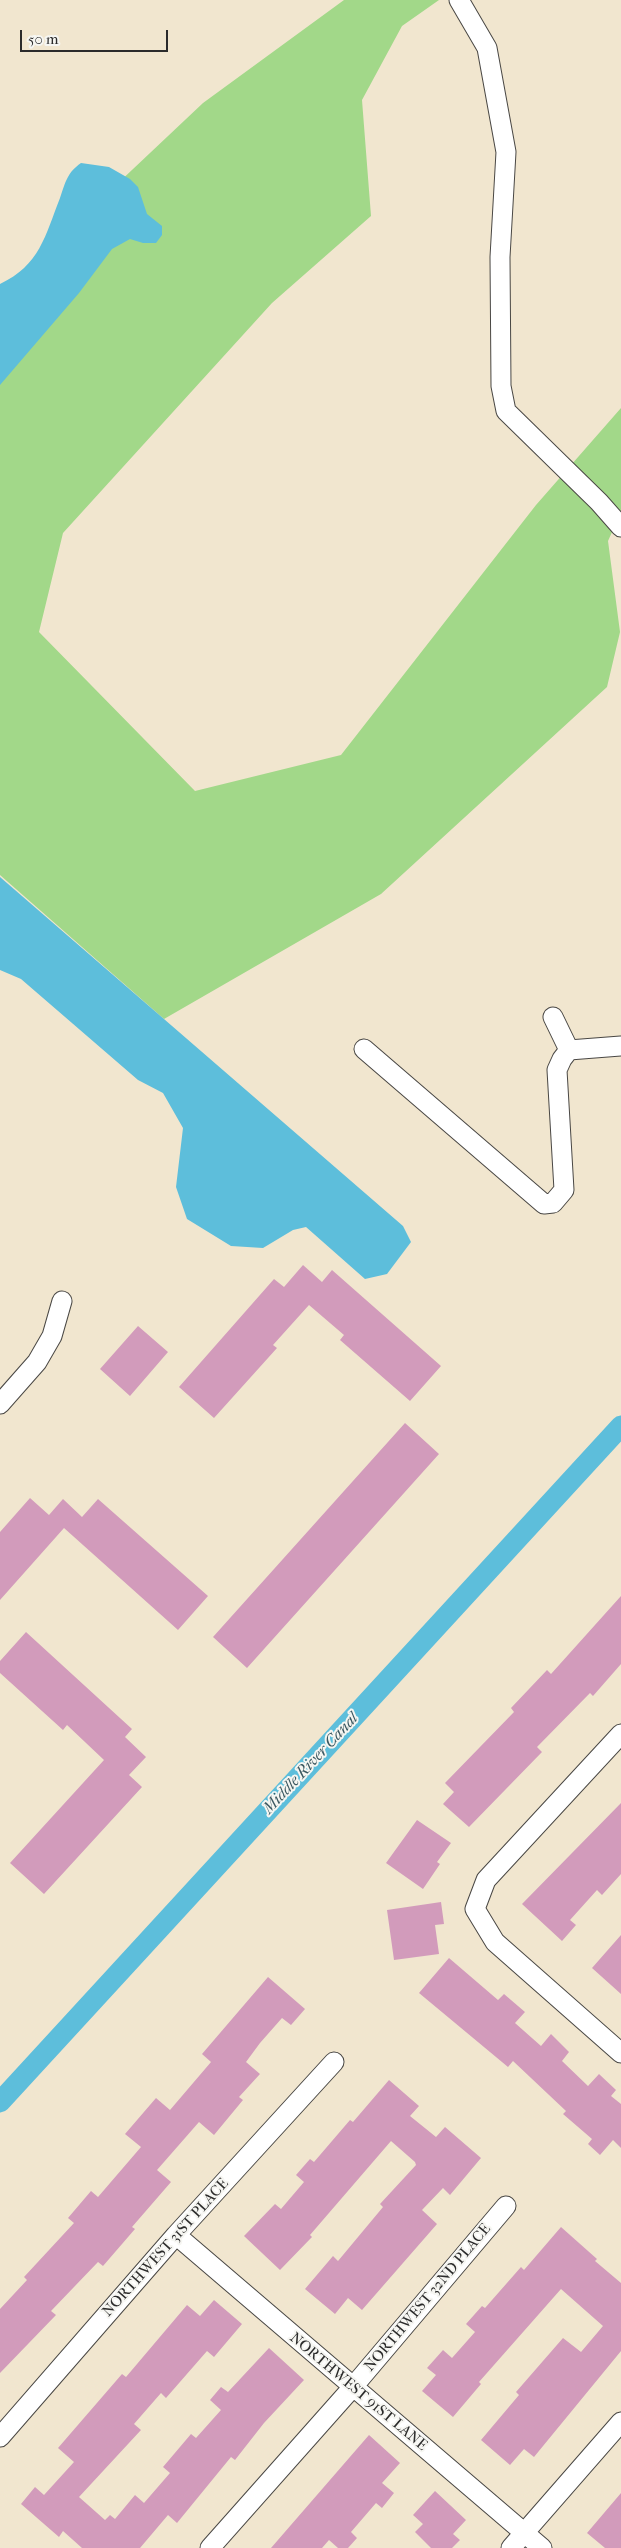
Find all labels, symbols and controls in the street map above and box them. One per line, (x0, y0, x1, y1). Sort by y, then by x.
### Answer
scale bar (22, 20, 170, 52)
text: 50 m (28, 30, 58, 48)
water label: Middle River Canal (259, 1710, 363, 1818)
street label: NORTHWEST 31ST PLACE (99, 2175, 233, 2321)
street label: NORTHWEST 32ND PLACE (361, 2221, 495, 2375)
street label: NORTHWEST 91ST LANE (286, 2329, 430, 2455)

